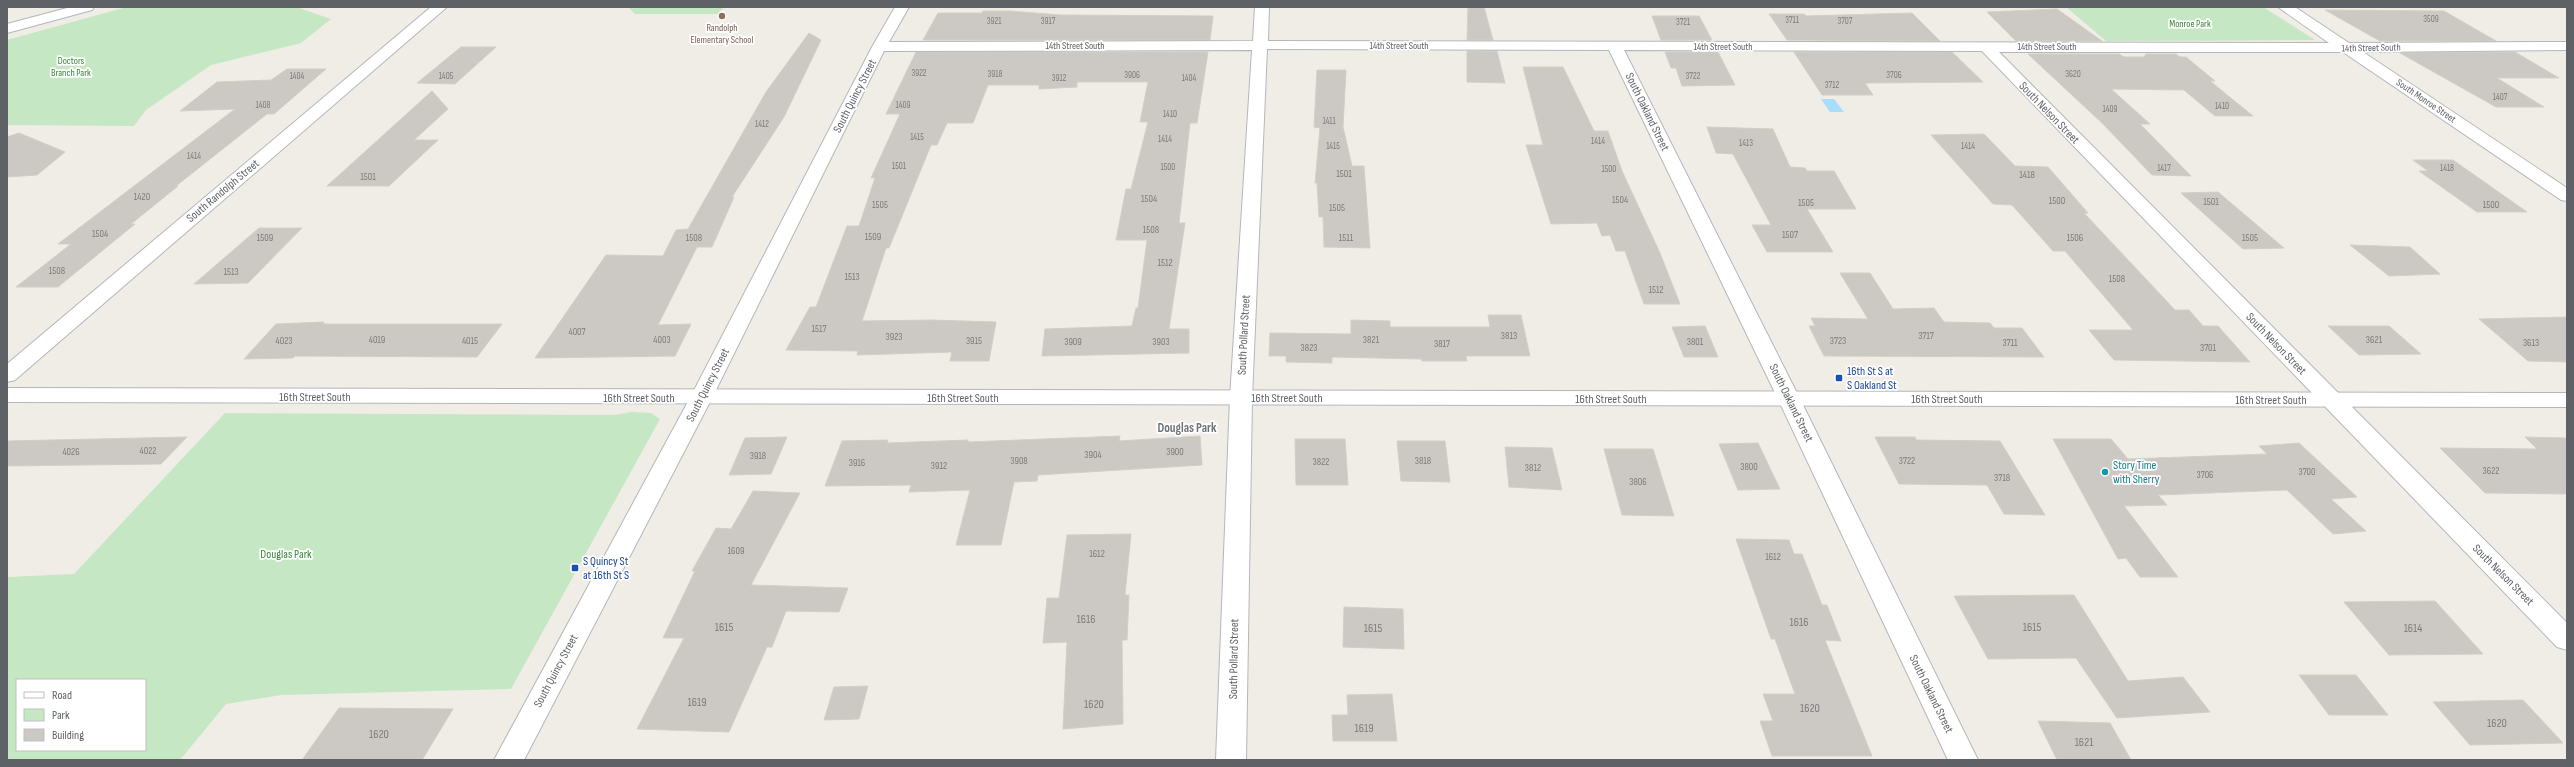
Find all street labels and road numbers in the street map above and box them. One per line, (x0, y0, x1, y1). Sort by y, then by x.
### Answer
street label: 14th Street South (1045, 40, 1105, 52)
street label: 14th Street South (1369, 40, 1429, 52)
street label: 14th Street South (1693, 41, 1753, 53)
street label: 14th Street South (2017, 41, 2077, 53)
street label: 14th Street South (2341, 41, 2401, 55)
street label: South Quincy Street (830, 56, 880, 135)
street label: South Oakland Street (1622, 70, 1673, 154)
street label: South Monroe Street (2394, 77, 2458, 125)
street label: South Nelson Street (2016, 79, 2083, 147)
street label: South Randolph Street (184, 156, 263, 226)
street label: South Pollard Street (1234, 294, 1254, 376)
street label: South Nelson Street (2243, 310, 2310, 378)
street label: South Quincy Street (683, 345, 733, 424)
street label: South Oakland Street (1766, 361, 1817, 445)
street label: 16th Street South (279, 390, 351, 405)
street label: 16th Street South (603, 391, 675, 406)
street label: 16th Street South (927, 391, 999, 406)
street label: 16th Street South (1251, 391, 1323, 406)
street label: 16th Street South (1575, 392, 1647, 407)
street label: 16th Street South (1911, 392, 1983, 407)
street label: 16th Street South (2235, 393, 2307, 408)
street label: South Nelson Street (2469, 541, 2537, 609)
street label: South Pollard Street (1226, 618, 1242, 699)
street label: South Quincy Street (530, 632, 582, 710)
street label: South Oakland Street (1906, 652, 1957, 736)

